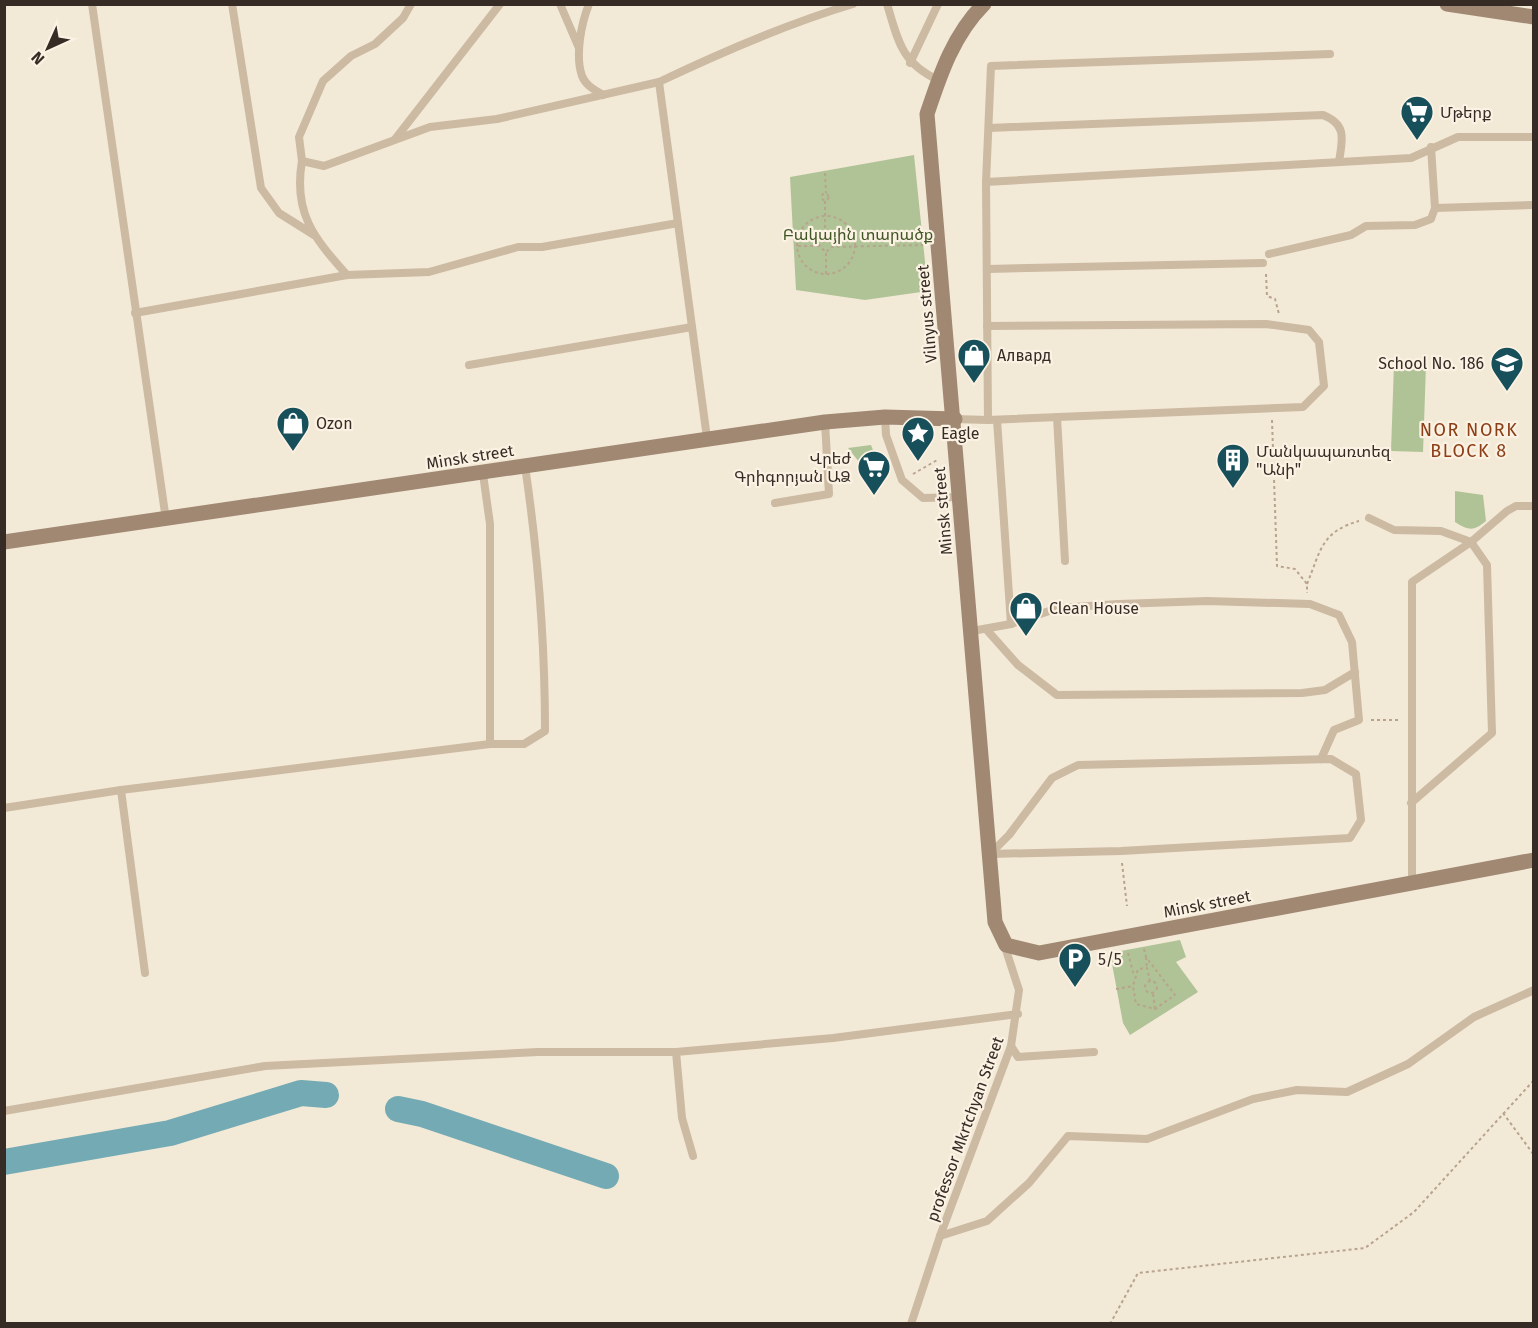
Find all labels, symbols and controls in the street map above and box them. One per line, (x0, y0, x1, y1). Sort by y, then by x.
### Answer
north arrow (18, 18, 78, 78)
text: N (27, 48, 48, 69)
supermarket icon: Մթերք (1399, 94, 1435, 141)
place label: Մթերք (1440, 103, 1492, 122)
park label: Բակային տարածք (783, 225, 933, 244)
street label: Vilnyus street (913, 264, 941, 364)
shop icon: Алвард (956, 337, 992, 384)
school or university icon: School No. 186 (1489, 345, 1525, 392)
place label: Алвард (997, 346, 1051, 365)
place label: School No. 186 (1378, 354, 1484, 373)
shop icon: Ozon (275, 405, 311, 452)
place label: Ozon (316, 414, 353, 433)
place icon: Eagle (900, 415, 936, 462)
district label: NOR NORK BLOCK 8 (1420, 419, 1518, 462)
place label: Eagle (941, 424, 980, 443)
street label: Minsk street (425, 441, 515, 473)
building icon: Մանկապառտեզ "Անի" (1215, 442, 1251, 489)
place label: Մանկապառտեզ "Անի" (1256, 442, 1392, 479)
place label: Վրեժ Գրիգորյան ԱՁ (734, 449, 851, 486)
supermarket icon: Վրեժ Գրիգորյան ԱՁ (856, 449, 892, 496)
street label: Minsk street (930, 466, 956, 556)
shop icon: Clean House (1008, 590, 1044, 637)
place label: Clean House (1049, 599, 1139, 618)
street label: Minsk street (1162, 886, 1252, 922)
parking icon: 5/5 (1057, 941, 1093, 988)
place label: 5/5 (1098, 950, 1122, 969)
street label: professor Mkrtchyan Street (923, 1034, 1007, 1224)

